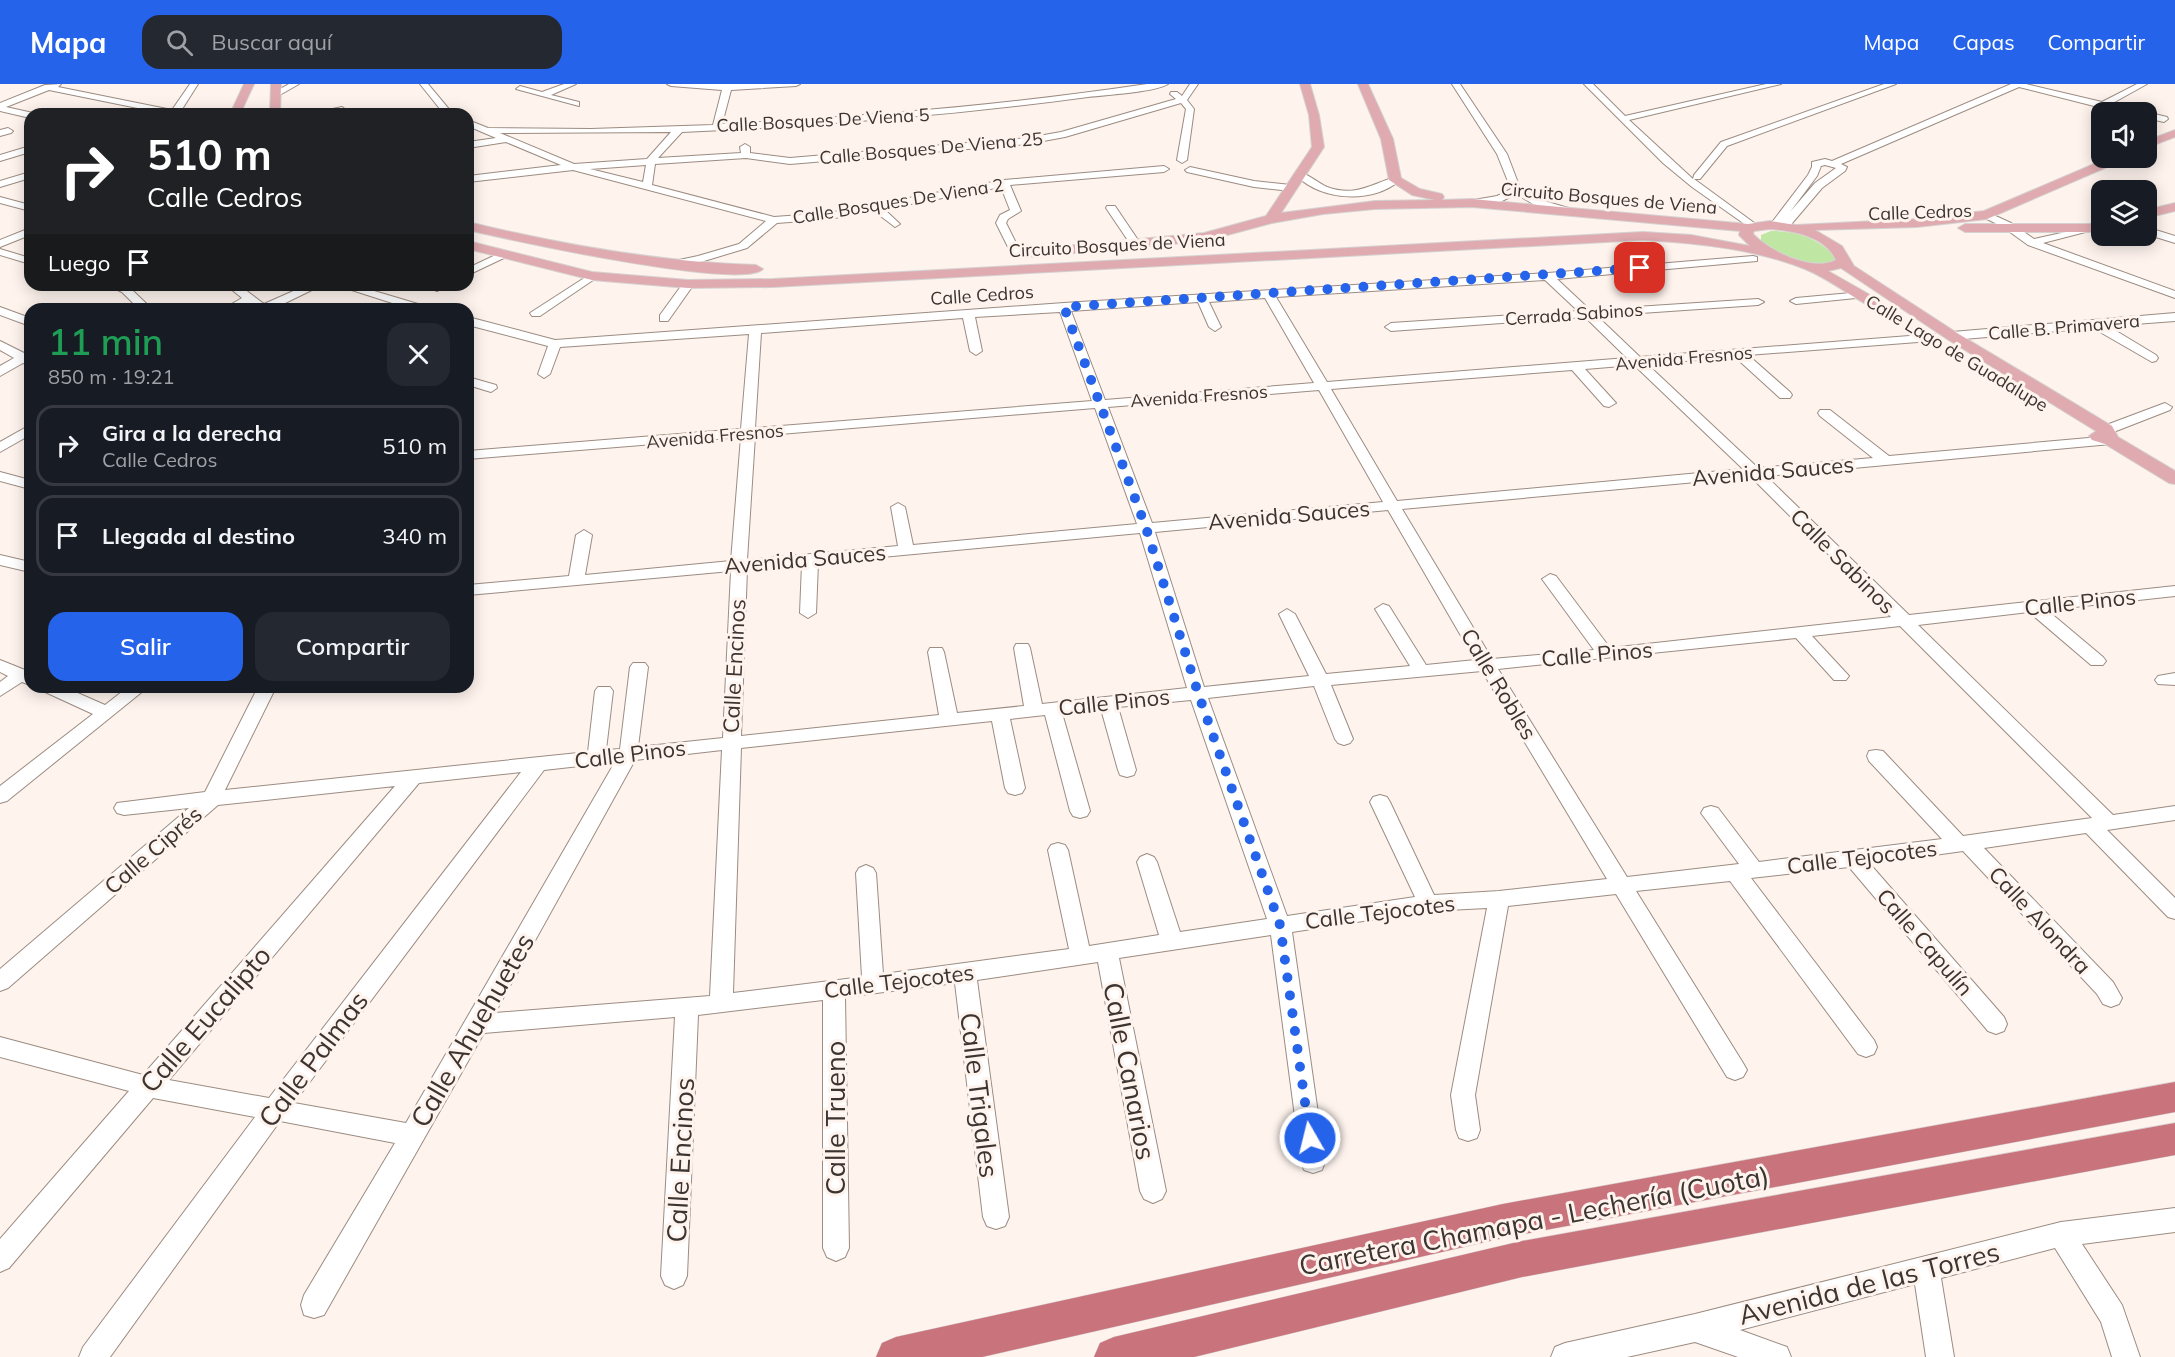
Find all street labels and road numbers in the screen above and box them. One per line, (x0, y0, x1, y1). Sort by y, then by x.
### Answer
street label: Calle Bosques De Viena 5 (716, 103, 930, 137)
street label: Calle Bosques De Viena 25 (818, 127, 1044, 169)
street label: Calle Bosques De Viena 2 (791, 173, 1005, 229)
street label: Circuito Bosques de Viena (1500, 177, 1718, 219)
street label: Calle Cedros (1868, 199, 1972, 225)
street label: Circuito Bosques de Viena (1008, 228, 1226, 262)
street label: Calle Cedros (929, 280, 1035, 310)
street label: Calle Lago de Guadalupe (1862, 289, 2052, 417)
street label: Cerrada Sabinos (1504, 298, 1644, 330)
street label: Calle B. Primavera (1987, 309, 2141, 345)
street label: Avenida Fresnos (1614, 341, 1754, 375)
street label: Avenida Fresnos (1129, 380, 1269, 412)
street label: Avenida Fresnos (645, 419, 785, 453)
street label: Avenida Sauces (1691, 450, 1855, 492)
street label: Avenida Sauces (1207, 494, 1371, 536)
street label: Calle Sabinos (1784, 502, 1902, 620)
street label: Avenida Sauces (723, 538, 887, 580)
street label: Calle Pinos (2023, 582, 2137, 622)
street label: Calle Encinos (717, 598, 751, 734)
street label: Calle Robles (1455, 623, 1543, 745)
street label: Calle Pinos (1540, 635, 1654, 673)
street label: Calle Pinos (1057, 682, 1171, 722)
street label: Calle Pinos (573, 733, 687, 775)
street label: Calle Ciprés (98, 800, 208, 900)
street label: Calle Tejocotes (1785, 834, 1939, 880)
street label: Calle Alondra (1983, 860, 2097, 980)
street label: Calle Capulín (1871, 883, 1979, 1001)
street label: Calle Tejocotes (1303, 889, 1457, 935)
street label: Calle Ahuehuetes (403, 927, 541, 1133)
street label: Calle Eucalipto (132, 939, 278, 1099)
street label: Calle Tejocotes (822, 958, 976, 1004)
street label: Calle Canarios (1096, 979, 1164, 1163)
street label: Calle Palmas (251, 984, 375, 1134)
street label: Calle Trigales (953, 1010, 1007, 1180)
street label: Calle Trueno (818, 1041, 852, 1195)
street label: Calle Encinos (659, 1077, 701, 1243)
street label: Carretera Chamapa - Lechería (Cuota) (1296, 1158, 1772, 1282)
street label: Avenida de las Torres (1735, 1234, 2003, 1332)

